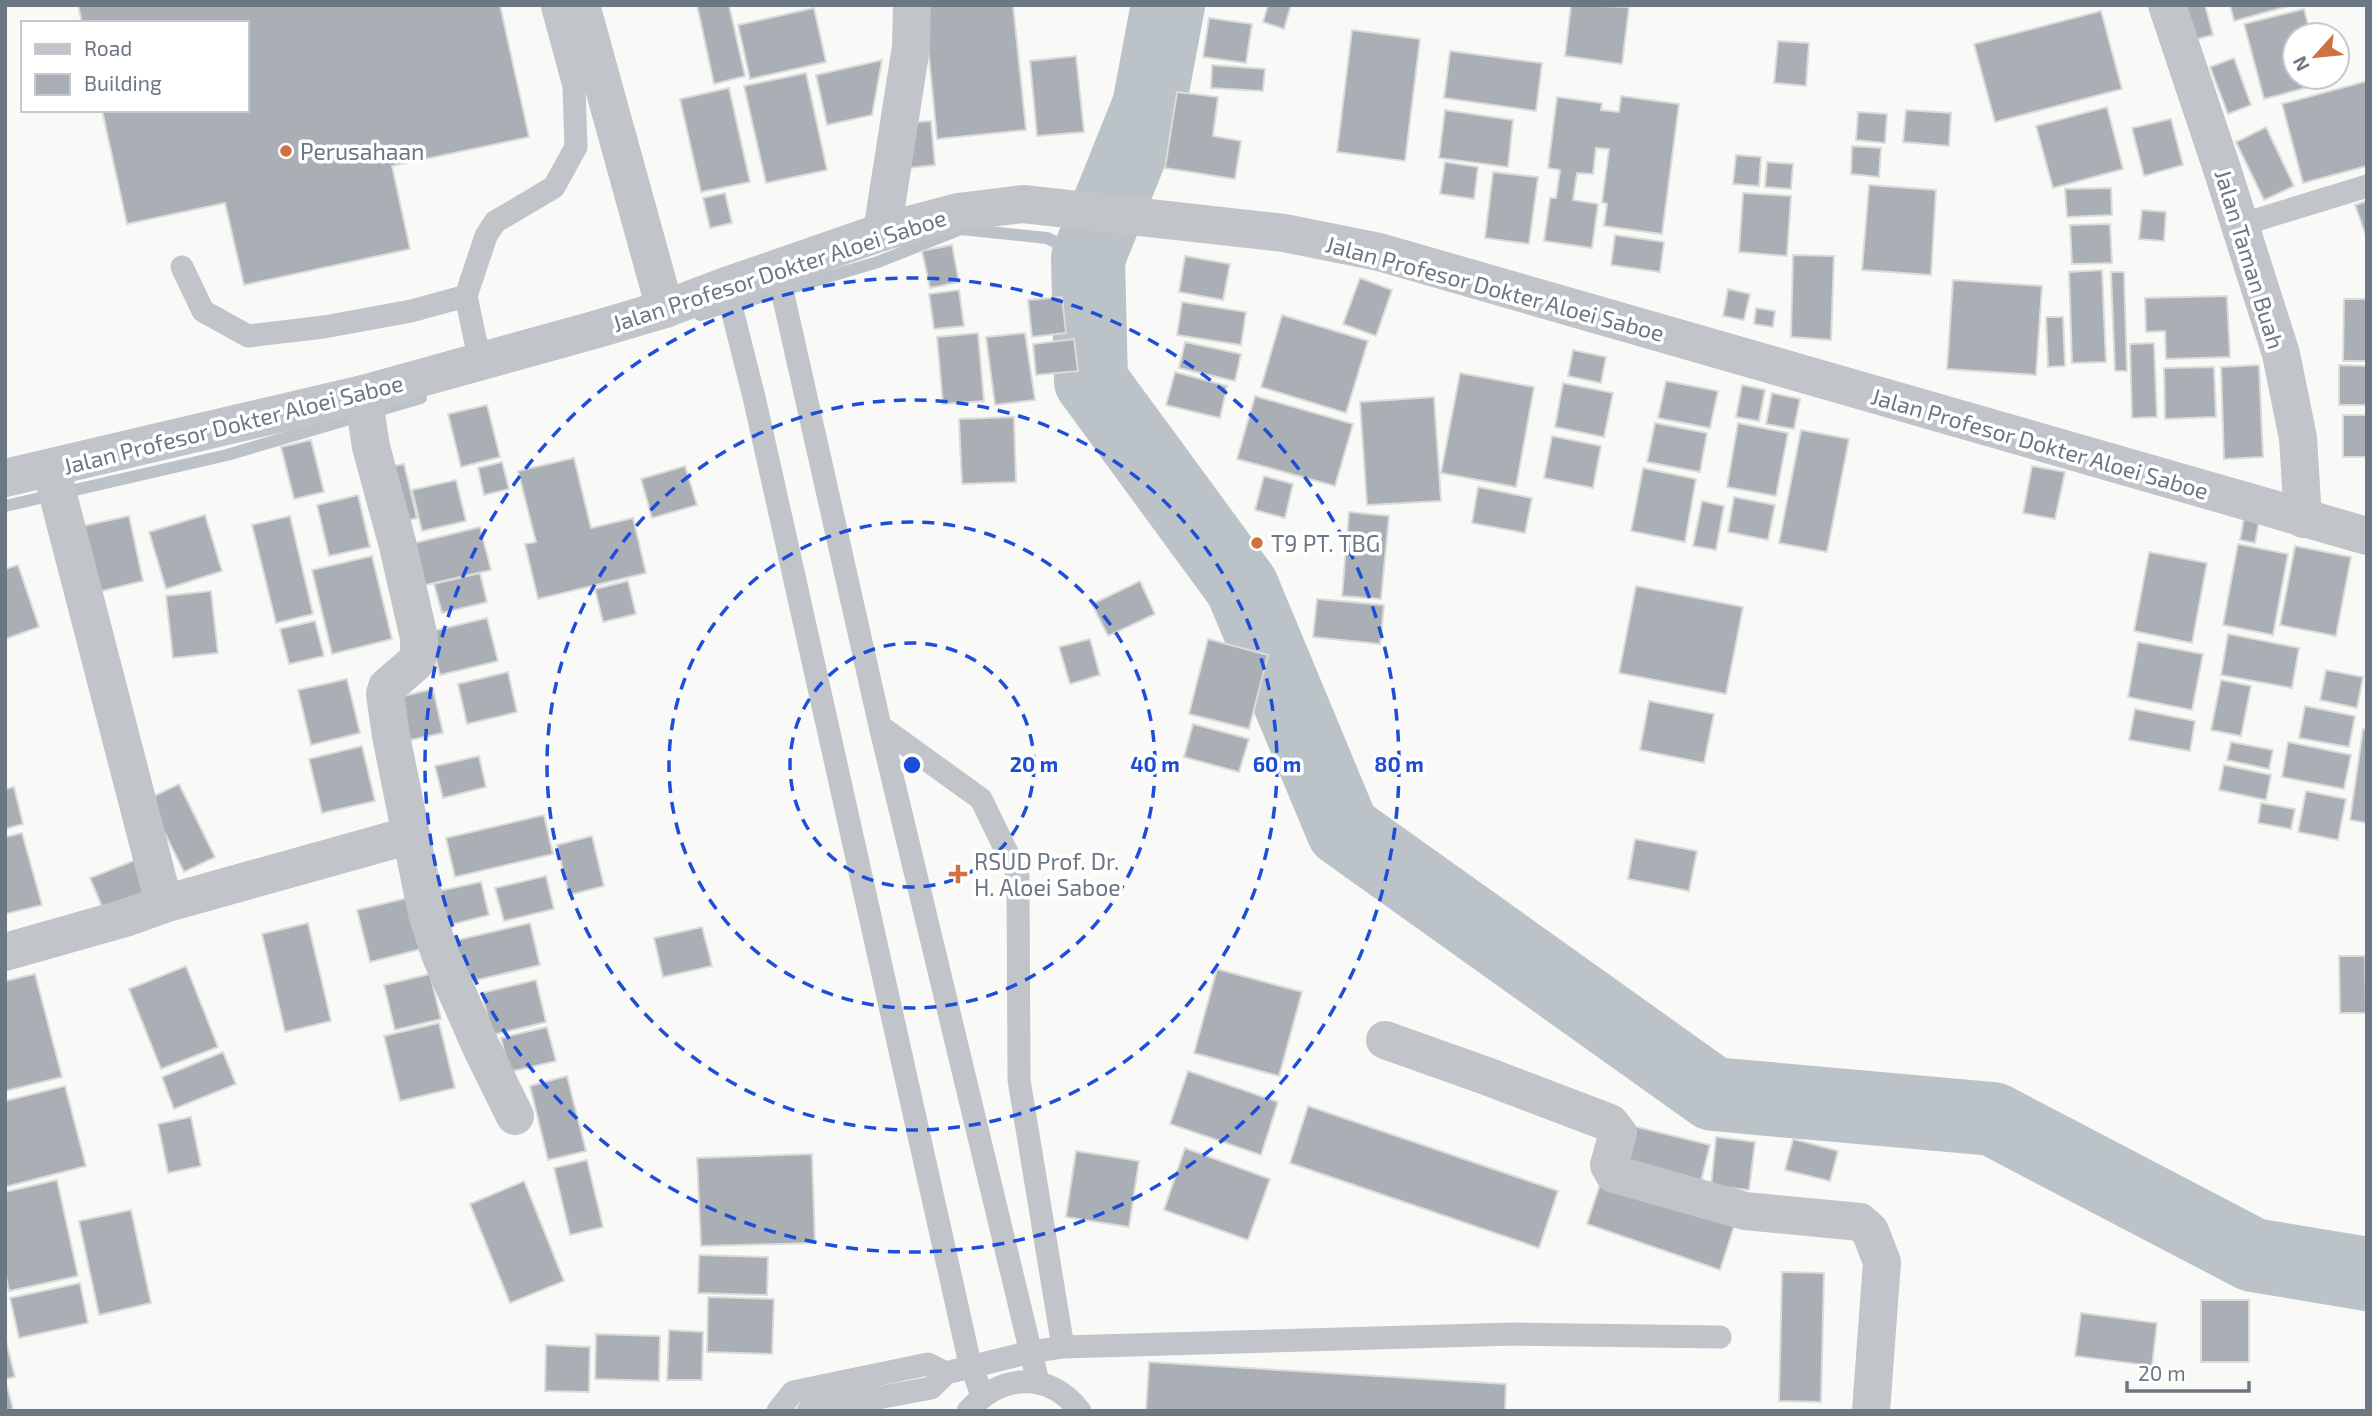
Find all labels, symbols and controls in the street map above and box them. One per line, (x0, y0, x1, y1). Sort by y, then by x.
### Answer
legend (21, 21, 248, 112)
north arrow (2281, 21, 2351, 91)
text: Road (84, 35, 132, 60)
text: N (2287, 53, 2314, 75)
text: Building (84, 70, 162, 95)
place label: Perusahaan (300, 137, 424, 165)
marker: Perusahaan (278, 143, 294, 159)
street label: Jalan Taman Buah (2209, 166, 2291, 352)
street label: Jalan Profesor Dokter Aloei Saboe (609, 203, 949, 337)
street label: Jalan Profesor Dokter Aloei Saboe (1323, 229, 1667, 347)
street label: Jalan Profesor Dokter Aloei Saboe (60, 368, 406, 480)
street label: Jalan Profesor Dokter Aloei Saboe (1868, 381, 2212, 505)
place label: T9 PT. TBG (1271, 529, 1380, 557)
marker: T9 PT. TBG (1249, 535, 1265, 551)
text: 20 m (1010, 751, 1058, 776)
text: 40 m (1130, 751, 1180, 776)
text: 60 m (1253, 751, 1301, 776)
text: 80 m (1374, 751, 1424, 776)
centre of rings (900, 753, 924, 777)
place label: RSUD Prof. Dr. H. Aloei Saboe (974, 847, 1121, 901)
marker: RSUD Prof. Dr. H. Aloei Saboe (948, 864, 968, 884)
scale bar (2127, 1350, 2250, 1394)
text: 20 m (2138, 1360, 2186, 1385)

